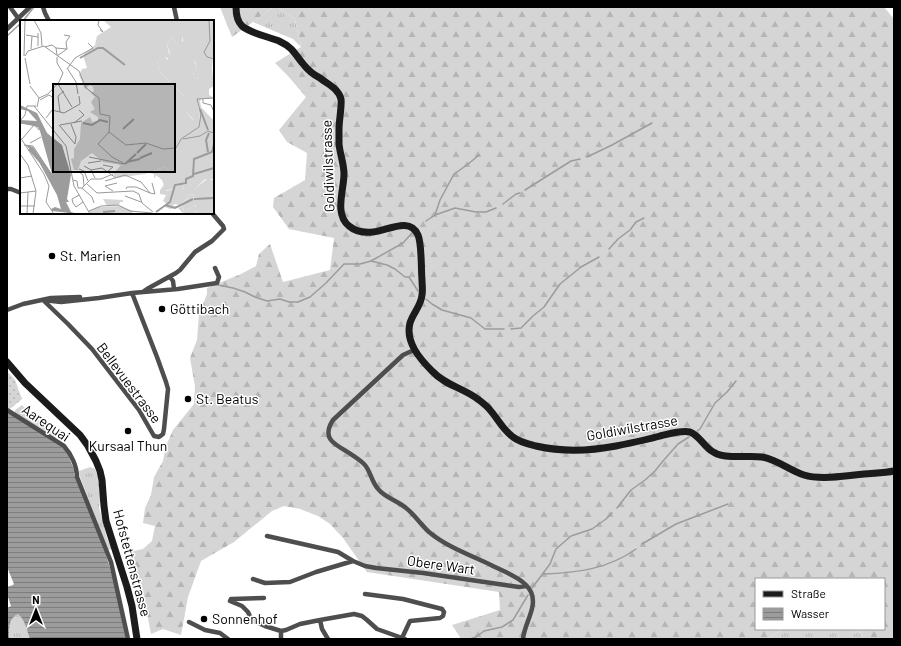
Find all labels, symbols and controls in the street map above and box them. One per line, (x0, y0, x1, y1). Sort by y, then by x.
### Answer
inset map (20, 20, 214, 214)
street label: Goldiwilstrasse (317, 120, 338, 212)
place label: St. Marien (60, 247, 121, 264)
marker: St. Marien (47, 251, 57, 261)
place label: Göttibach (170, 300, 229, 317)
marker: Göttibach (157, 304, 167, 314)
street label: Bellevuestrasse (94, 339, 165, 426)
place label: St. Beatus (196, 390, 259, 407)
marker: St. Beatus (183, 394, 193, 404)
street label: Aarequai (19, 400, 73, 445)
street label: Goldiwilstrasse (585, 411, 679, 444)
marker: Kursaal Thun (123, 426, 133, 436)
place label: Kursaal Thun (89, 437, 167, 454)
street label: Hofstettenstrasse (110, 507, 155, 618)
street label: Obere Wart (406, 551, 476, 578)
legend (755, 578, 885, 630)
text: Straße (791, 586, 826, 600)
north arrow (16, 590, 56, 630)
text: N (32, 593, 40, 606)
text: Wasser (791, 606, 830, 620)
place label: Sonnenhof (212, 610, 278, 627)
marker: Sonnenhof (199, 614, 209, 624)

